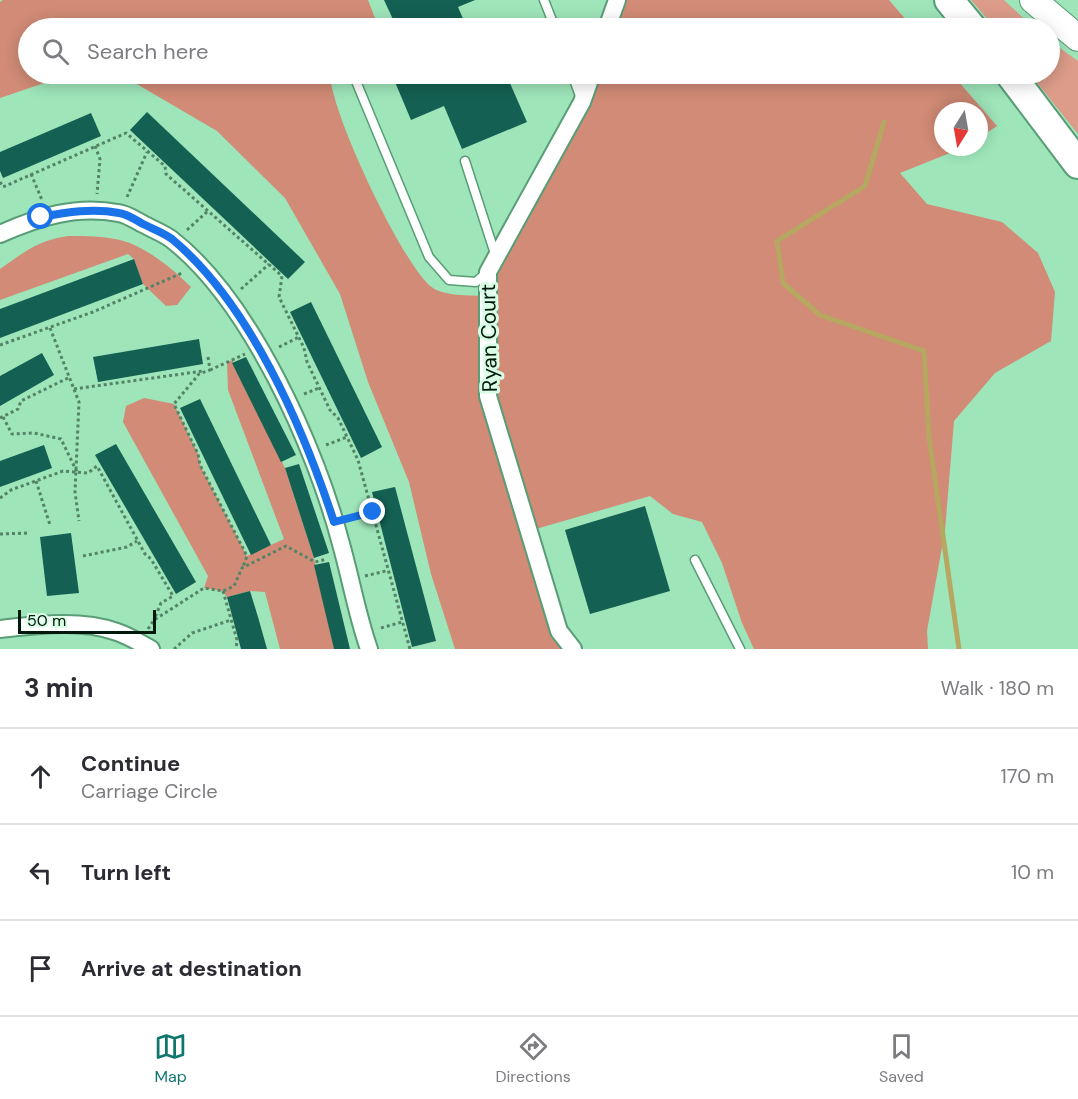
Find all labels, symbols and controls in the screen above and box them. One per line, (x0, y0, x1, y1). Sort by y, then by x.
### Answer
search box (18, 18, 1060, 84)
icon: search (39, 35, 72, 68)
text: Search here (87, 37, 208, 66)
north arrow (934, 102, 988, 156)
route start (27, 203, 53, 229)
street label: Ryan Court (474, 284, 504, 392)
route end (359, 498, 385, 524)
scale bar (18, 607, 156, 634)
text: 50 m (27, 610, 66, 631)
text: 3 min (24, 671, 93, 705)
text: Walk · 180 m (940, 675, 1054, 701)
text: Continue (81, 749, 180, 778)
icon: ahead (24, 760, 57, 793)
text: 170 m (1001, 763, 1054, 789)
text: Carriage Circle (81, 778, 218, 804)
icon: left (24, 856, 57, 889)
text: Turn left (81, 858, 171, 887)
text: 10 m (1011, 859, 1054, 885)
icon: arrive (24, 952, 57, 985)
text: Arrive at destination (81, 954, 302, 983)
tab: Map (154, 1030, 187, 1087)
tab: Directions (495, 1030, 571, 1087)
tab: Saved (879, 1030, 924, 1087)

